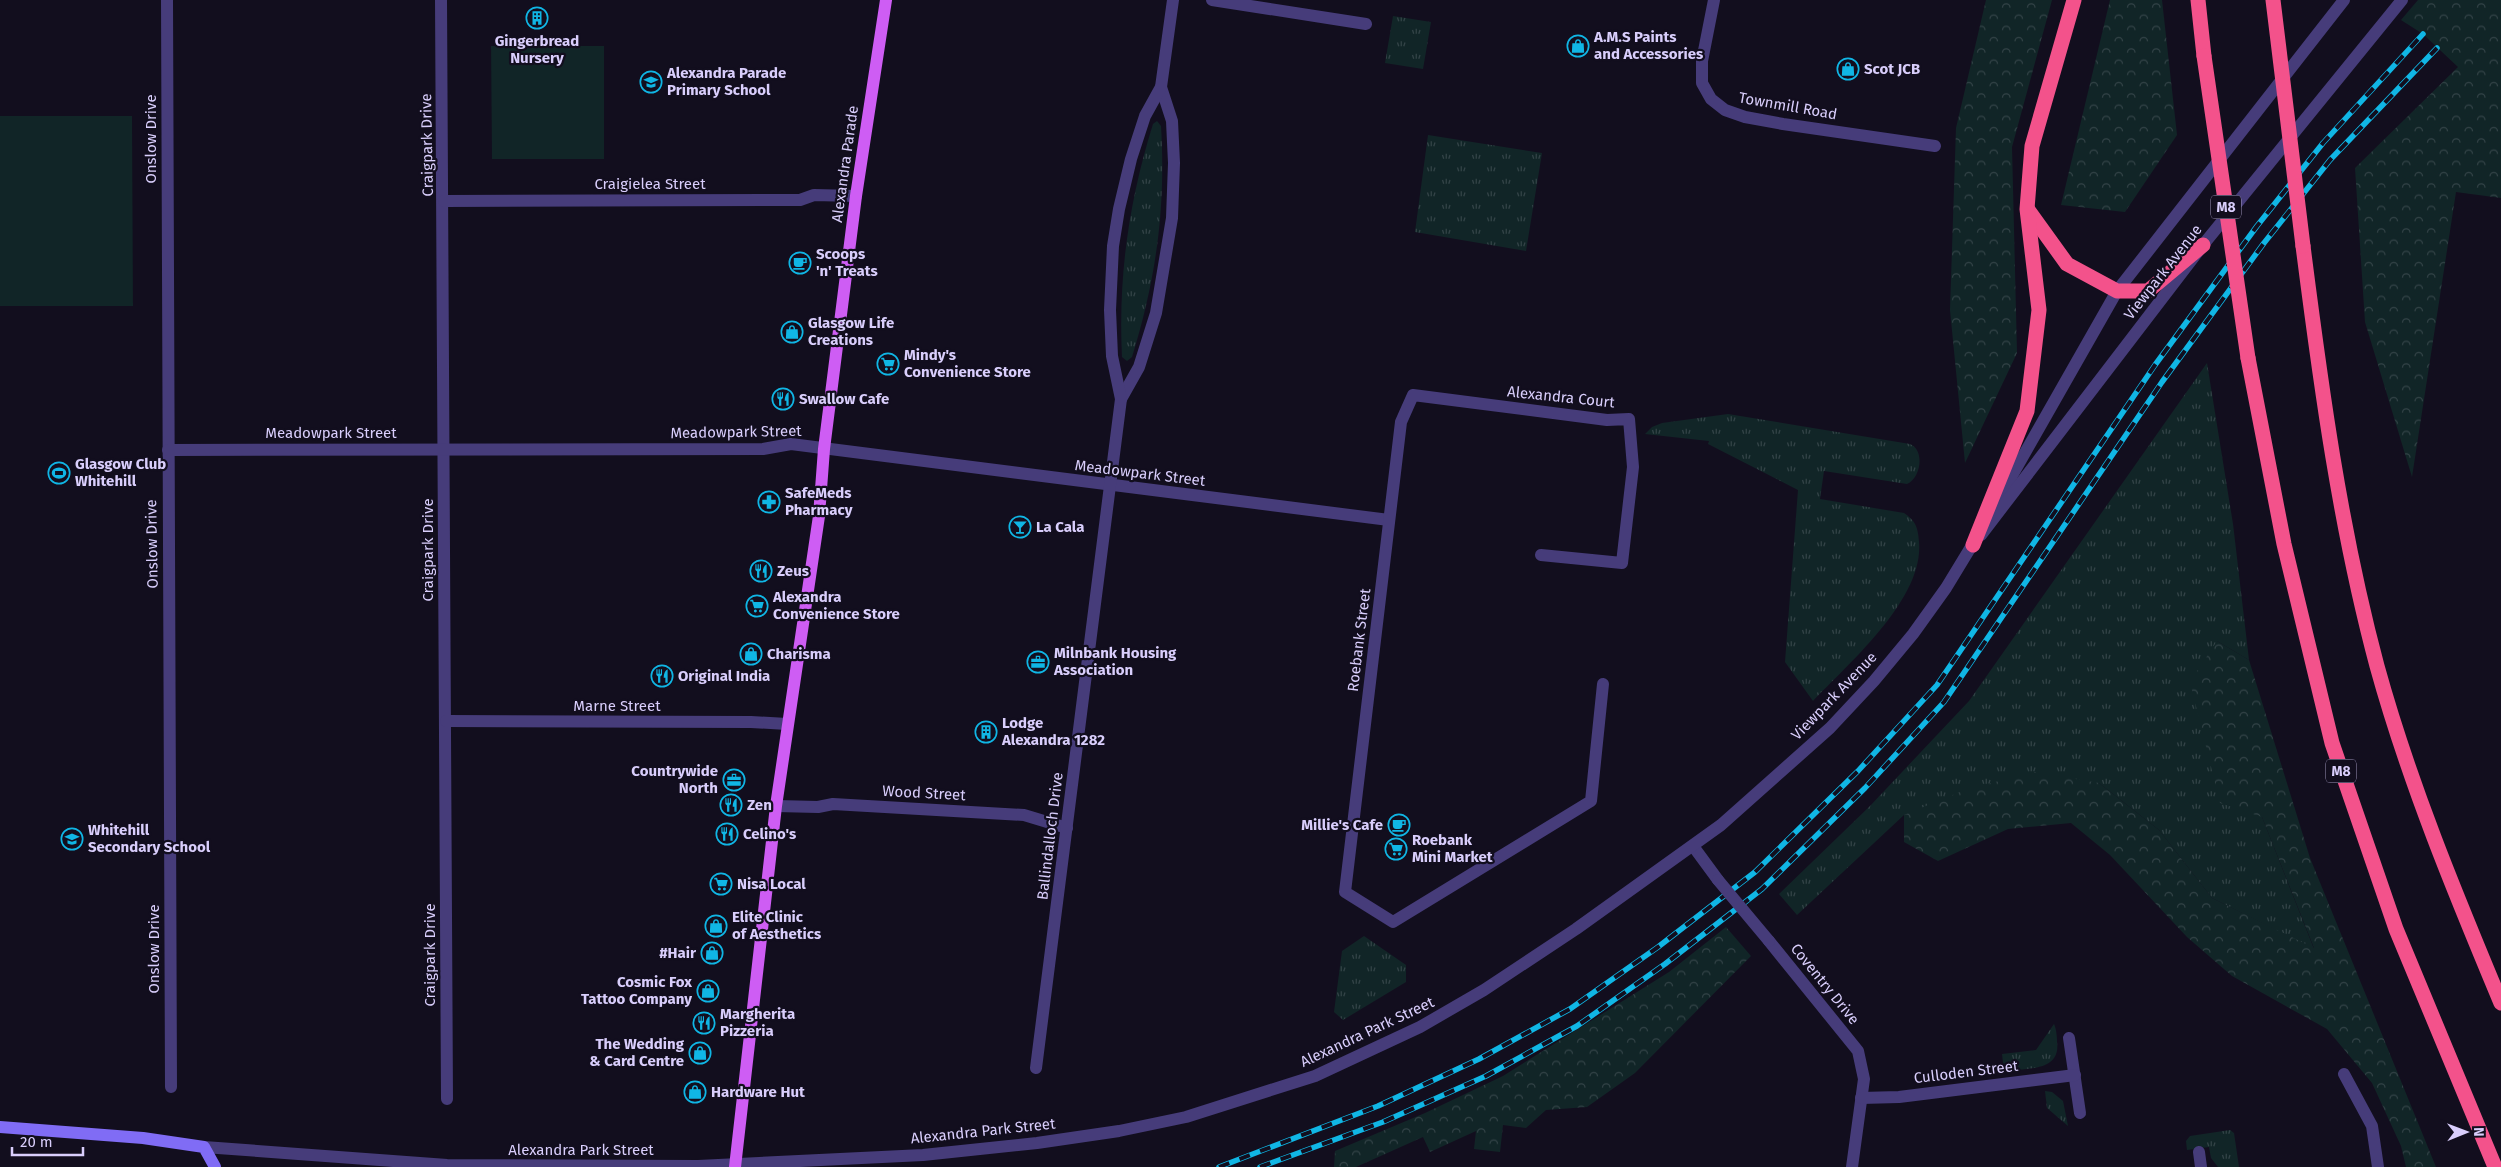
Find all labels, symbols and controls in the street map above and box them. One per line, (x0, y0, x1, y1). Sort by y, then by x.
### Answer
building icon: Gingerbread Nursery (525, 6, 549, 30)
place label: A.M.S Paints and Accessories (1593, 28, 1703, 63)
place label: Gingerbread Nursery (495, 32, 579, 67)
shop icon: A.M.S Paints and Accessories (1566, 34, 1590, 58)
shop icon: Scot JCB (1836, 57, 1860, 81)
place label: Scot JCB (1864, 60, 1920, 78)
place label: Alexandra Parade Primary School (666, 64, 786, 99)
school or university icon: Alexandra Parade Primary School (639, 70, 663, 94)
street label: Townmill Road (1737, 88, 1839, 124)
street label: Craigpark Drive (417, 93, 437, 197)
street label: Onslow Drive (142, 94, 160, 184)
street label: Alexandra Parade (828, 104, 862, 224)
street label: Craigielea Street (594, 175, 706, 193)
road number: M8 (2211, 196, 2241, 218)
street label: Viewpark Avenue (2120, 221, 2206, 323)
place label: Scoops 'n' Treats (816, 245, 878, 280)
cafe icon: Scoops 'n' Treats (788, 251, 812, 275)
place label: Glasgow Life Creations (808, 314, 894, 349)
shop icon: Glasgow Life Creations (780, 320, 804, 344)
place label: Mindy's Convenience Store (904, 346, 1031, 381)
supermarket icon: Mindy's Convenience Store (876, 352, 900, 376)
street label: Alexandra Court (1506, 382, 1616, 412)
restaurant icon: Swallow Cafe (771, 387, 795, 411)
place label: Swallow Cafe (799, 390, 889, 408)
street label: Meadowpark Street (670, 422, 802, 442)
street label: Meadowpark Street (265, 424, 397, 442)
place label: Glasgow Club Whitehill (75, 455, 166, 490)
street label: Meadowpark Street (1074, 456, 1207, 490)
sports icon: Glasgow Club Whitehill (47, 461, 71, 485)
place label: SafeMeds Pharmacy (785, 484, 853, 519)
pharmacy icon: SafeMeds Pharmacy (757, 490, 781, 514)
street label: Craigpark Drive (419, 498, 437, 602)
street label: Onslow Drive (142, 499, 162, 589)
bar icon: La Cala (1008, 515, 1032, 539)
place label: La Cala (1036, 518, 1084, 536)
restaurant icon: Zeus (749, 559, 773, 583)
place label: Zeus (777, 562, 809, 580)
street label: Roebank Street (1344, 587, 1374, 693)
place label: Alexandra Convenience Store (772, 588, 900, 623)
supermarket icon: Alexandra Convenience Store (745, 594, 769, 618)
shop icon: Charisma (739, 642, 763, 666)
place label: Milnbank Housing Association (1053, 644, 1177, 679)
place label: Charisma (767, 645, 831, 663)
street label: Viewpark Avenue (1787, 648, 1881, 744)
office icon: Milnbank Housing Association (1026, 650, 1050, 674)
restaurant icon: Original India (650, 664, 674, 688)
place label: Original India (678, 667, 770, 685)
street label: Marne Street (573, 697, 661, 715)
place label: Lodge Alexandra 1282 (1001, 714, 1105, 749)
building icon: Lodge Alexandra 1282 (974, 720, 998, 744)
road number: M8 (2326, 759, 2356, 782)
place label: Countrywide North (631, 762, 718, 797)
office icon: Countrywide North (722, 768, 746, 792)
street label: Ballindalloch Drive (1033, 771, 1067, 901)
street label: Wood Street (882, 782, 967, 804)
restaurant icon: Zen (719, 793, 743, 817)
place label: Zen (747, 796, 772, 814)
cafe icon: Millie's Cafe (1387, 813, 1411, 837)
place label: Millie's Cafe (1301, 816, 1383, 834)
place label: Whitehill Secondary School (88, 821, 211, 856)
restaurant icon: Celino's (715, 822, 739, 846)
place label: Celino's (743, 825, 796, 843)
school or university icon: Whitehill Secondary School (60, 827, 84, 851)
place label: Roebank Mini Market (1412, 831, 1493, 866)
supermarket icon: Roebank Mini Market (1384, 837, 1408, 861)
supermarket icon: Nisa Local (709, 872, 733, 896)
place label: Nisa Local (737, 875, 806, 893)
street label: Craigpark Drive (421, 903, 439, 1007)
street label: Onslow Drive (145, 904, 163, 994)
place label: Elite Clinic of Aesthetics (732, 908, 821, 943)
shop icon: Elite Clinic of Aesthetics (704, 914, 728, 938)
street label: Coventry Drive (1787, 940, 1863, 1028)
shop icon: #Hair (700, 941, 724, 965)
place label: #Hair (659, 944, 697, 962)
place label: Cosmic Fox Tattoo Company (581, 973, 692, 1008)
shop icon: Cosmic Fox Tattoo Company (696, 979, 720, 1003)
street label: Alexandra Park Street (1297, 993, 1437, 1071)
place label: Margherita Pizzeria (720, 1005, 795, 1040)
restaurant icon: Margherita Pizzeria (692, 1011, 716, 1035)
place label: The Wedding & Card Centre (589, 1035, 685, 1070)
shop icon: The Wedding & Card Centre (688, 1041, 712, 1065)
street label: Culloden Street (1913, 1057, 2020, 1087)
shop icon: Hardware Hut (683, 1080, 707, 1104)
place label: Hardware Hut (711, 1083, 805, 1101)
north arrow (2441, 1107, 2491, 1157)
street label: Alexandra Park Street (910, 1114, 1057, 1148)
scale bar (12, 1124, 84, 1156)
text: N (2470, 1127, 2487, 1137)
text: 20 m (20, 1133, 53, 1151)
street label: Alexandra Park Street (508, 1141, 654, 1159)

